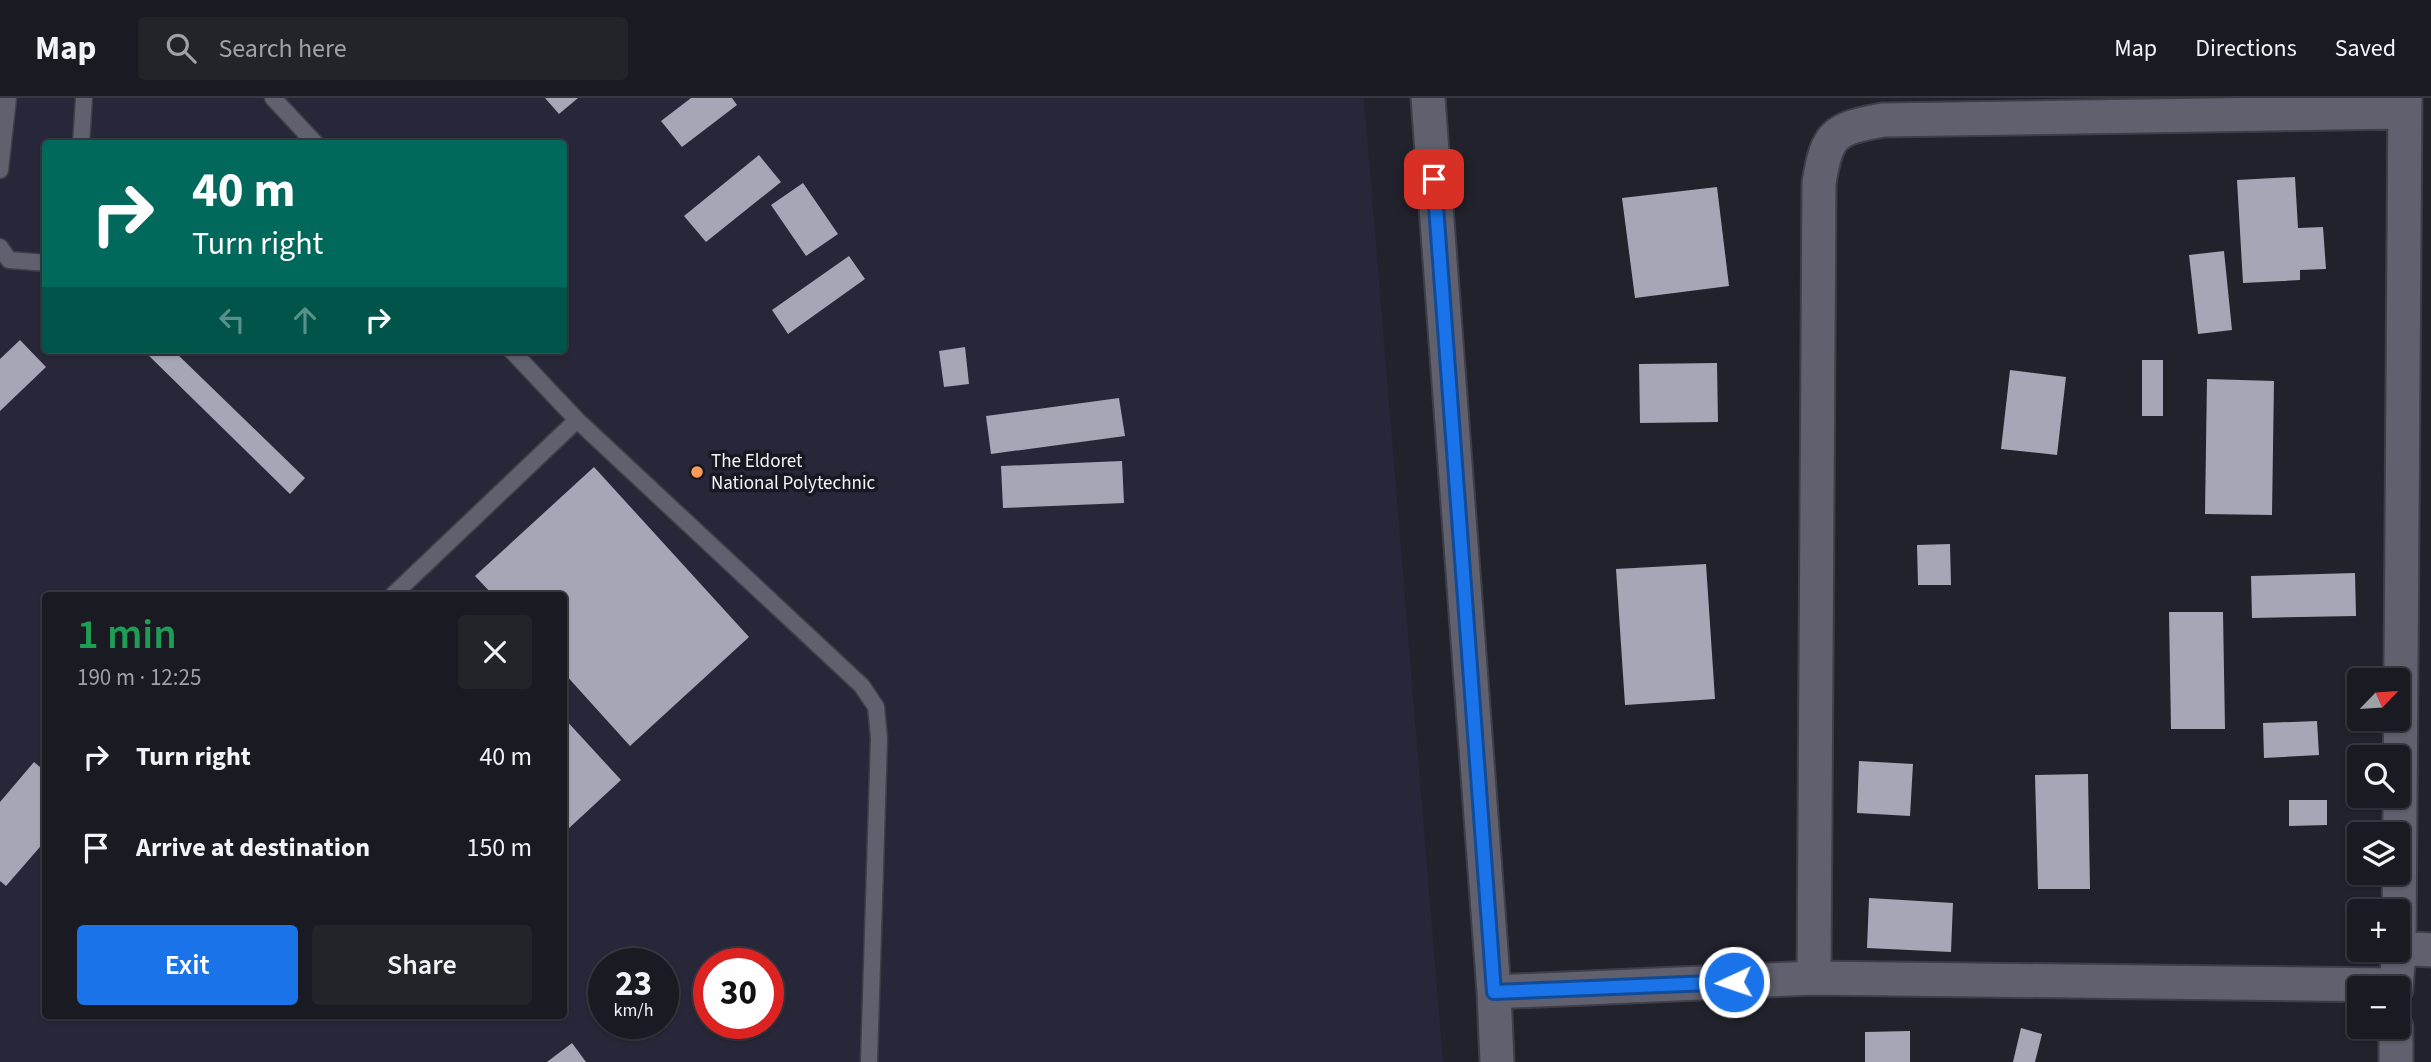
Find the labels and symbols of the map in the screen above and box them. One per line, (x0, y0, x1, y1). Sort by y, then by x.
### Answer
pin (1404, 149, 1464, 209)
place label: The Eldoret National Polytechnic (711, 448, 876, 497)
marker: The Eldoret National Polytechnic (689, 464, 705, 480)
north arrow (2347, 668, 2410, 732)
position arrow (1697, 945, 1771, 1019)
speed limit sign: 30 (693, 948, 784, 1039)

